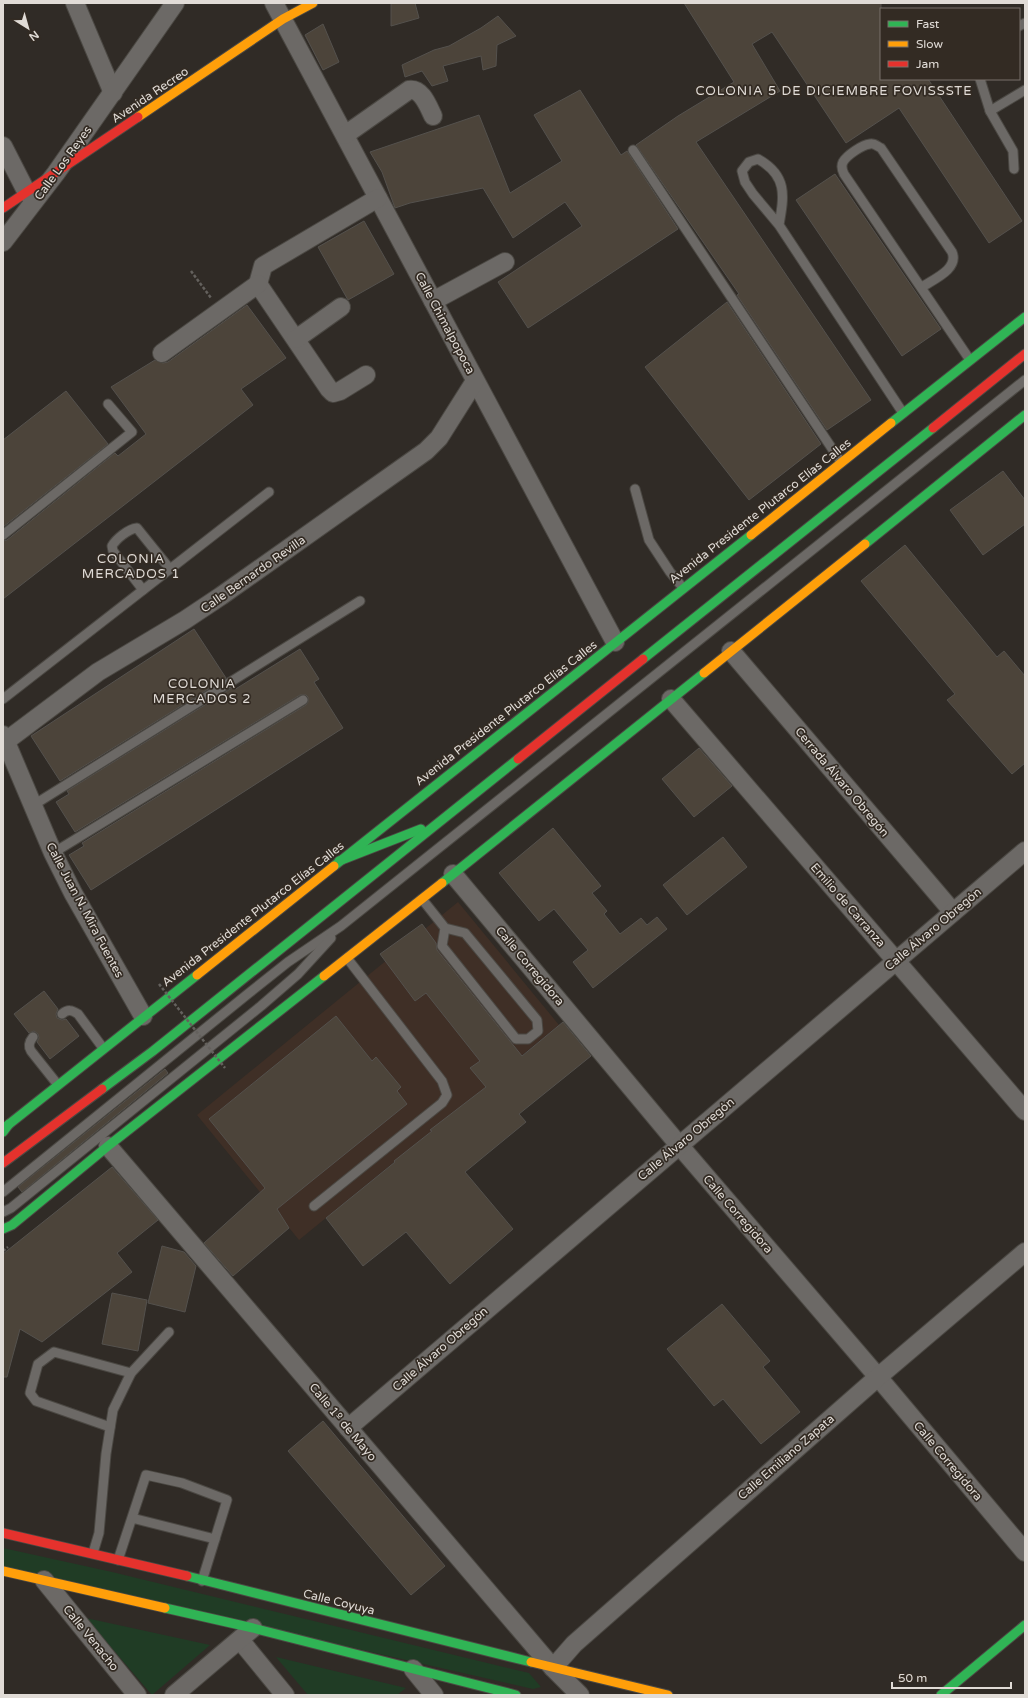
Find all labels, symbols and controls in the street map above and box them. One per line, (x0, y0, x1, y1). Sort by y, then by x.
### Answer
north arrow (8, 8, 48, 48)
legend (880, 8, 1020, 80)
text: Fast (916, 17, 940, 31)
text: N (26, 28, 41, 43)
text: Slow (916, 37, 943, 51)
text: Jam (916, 57, 939, 71)
street label: Avenida Recreo (109, 64, 191, 126)
district label: COLONIA 5 DE DICIEMBRE FOVISSSTE (695, 83, 973, 99)
street label: Calle Los Reyes (31, 123, 95, 203)
street label: Calle Chimalpopoca (412, 270, 478, 376)
street label: Avenida Presidente Plutarco Elías Calles (666, 436, 854, 586)
street label: Calle Bernardo Revilla (198, 533, 308, 615)
district label: COLONIA MERCADOS 1 (82, 551, 180, 582)
street label: Avenida Presidente Plutarco Elías Calles (412, 638, 600, 788)
district label: COLONIA MERCADOS 2 (153, 676, 251, 707)
street label: Cerrada Álvaro Obregón (792, 724, 892, 840)
street label: Avenida Presidente Plutarco Elías Calles (159, 839, 347, 989)
street label: Calle Juan N. Mira Fuentes (43, 840, 127, 980)
street label: Emilio de Carranza (808, 860, 888, 950)
street label: Calle Álvaro Obregón (882, 885, 984, 973)
street label: Calle Corregidora (493, 924, 567, 1008)
street label: Calle Álvaro Obregón (635, 1095, 737, 1183)
street label: Calle Corregidora (700, 1172, 776, 1256)
street label: Calle Álvaro Obregón (390, 1304, 490, 1394)
street label: Calle 1º de Mayo (306, 1380, 380, 1464)
street label: Calle Emiliano Zapata (735, 1411, 837, 1503)
street label: Calle Corregidora (911, 1419, 985, 1503)
street label: Calle Coyuya (302, 1586, 376, 1618)
street label: Calle Venacho (60, 1602, 122, 1674)
scale bar (892, 1664, 1011, 1690)
text: 50 m (898, 1671, 927, 1685)

